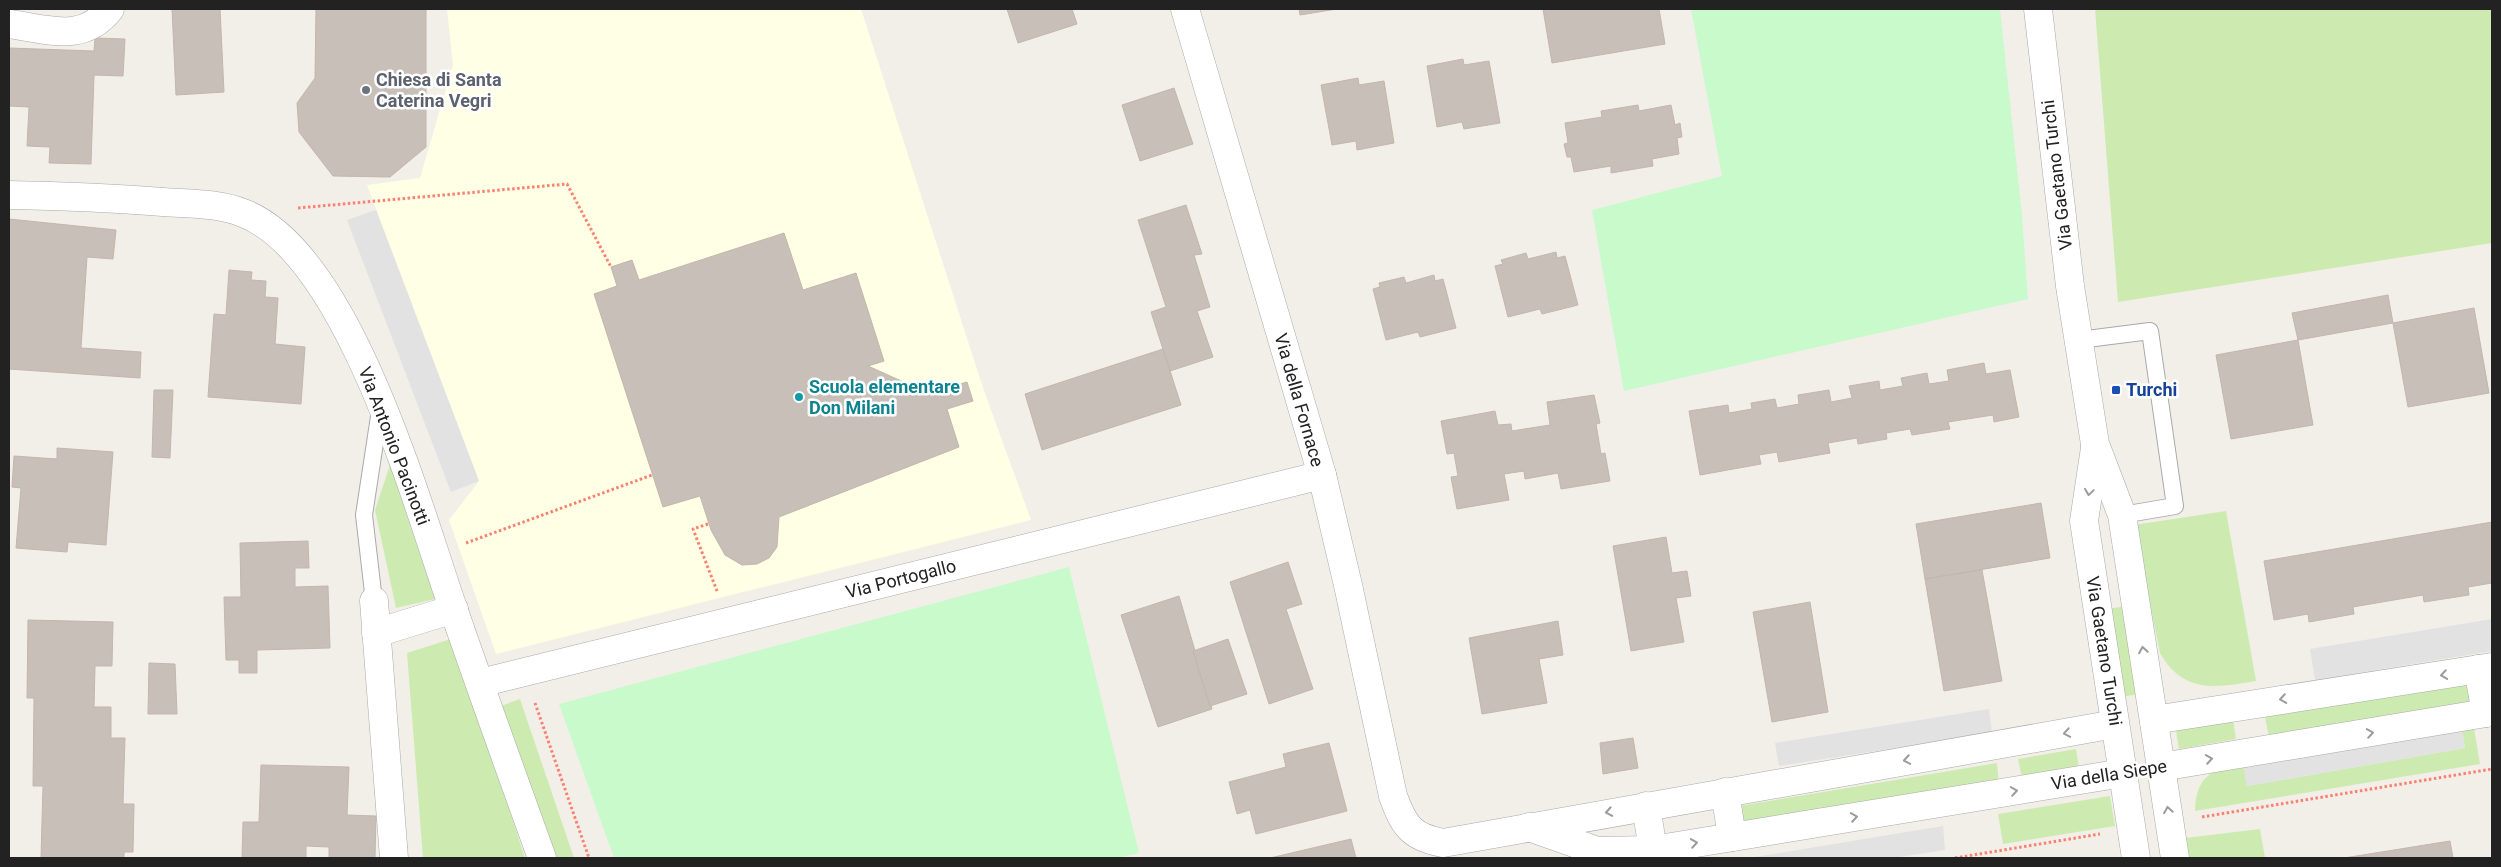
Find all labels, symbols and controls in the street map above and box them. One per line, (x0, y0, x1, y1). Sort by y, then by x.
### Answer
place label: Chiesa di Santa Caterina Vegri (376, 69, 502, 111)
marker: Chiesa di Santa Caterina Vegri (360, 84, 372, 96)
street label: Via Gaetano Turchi (2037, 99, 2076, 251)
street label: Via della Fornace (1270, 331, 1329, 469)
street label: Via Antonio Pacinotti (355, 364, 434, 528)
place label: Scuola elementare Don Milani (809, 376, 960, 418)
place label: Turchi (2126, 379, 2177, 400)
marker: Turchi (2110, 384, 2122, 396)
marker: Scuola elementare Don Milani (793, 391, 805, 403)
one-way arrow (2084, 488, 2094, 497)
street label: Via Portogallo (843, 555, 958, 602)
street label: Via Gaetano Turchi (2082, 575, 2127, 727)
one-way arrow (2138, 645, 2148, 654)
one-way arrow (2440, 669, 2448, 679)
one-way arrow (2279, 694, 2288, 704)
one-way arrow (2063, 727, 2072, 737)
one-way arrow (2365, 728, 2374, 738)
one-way arrow (2206, 754, 2214, 765)
one-way arrow (1903, 755, 1911, 765)
street label: Via della Siepe (2049, 755, 2168, 794)
one-way arrow (2011, 786, 2019, 797)
one-way arrow (2163, 806, 2173, 814)
one-way arrow (1605, 807, 1613, 817)
one-way arrow (1850, 813, 1858, 823)
one-way arrow (1689, 839, 1698, 849)

